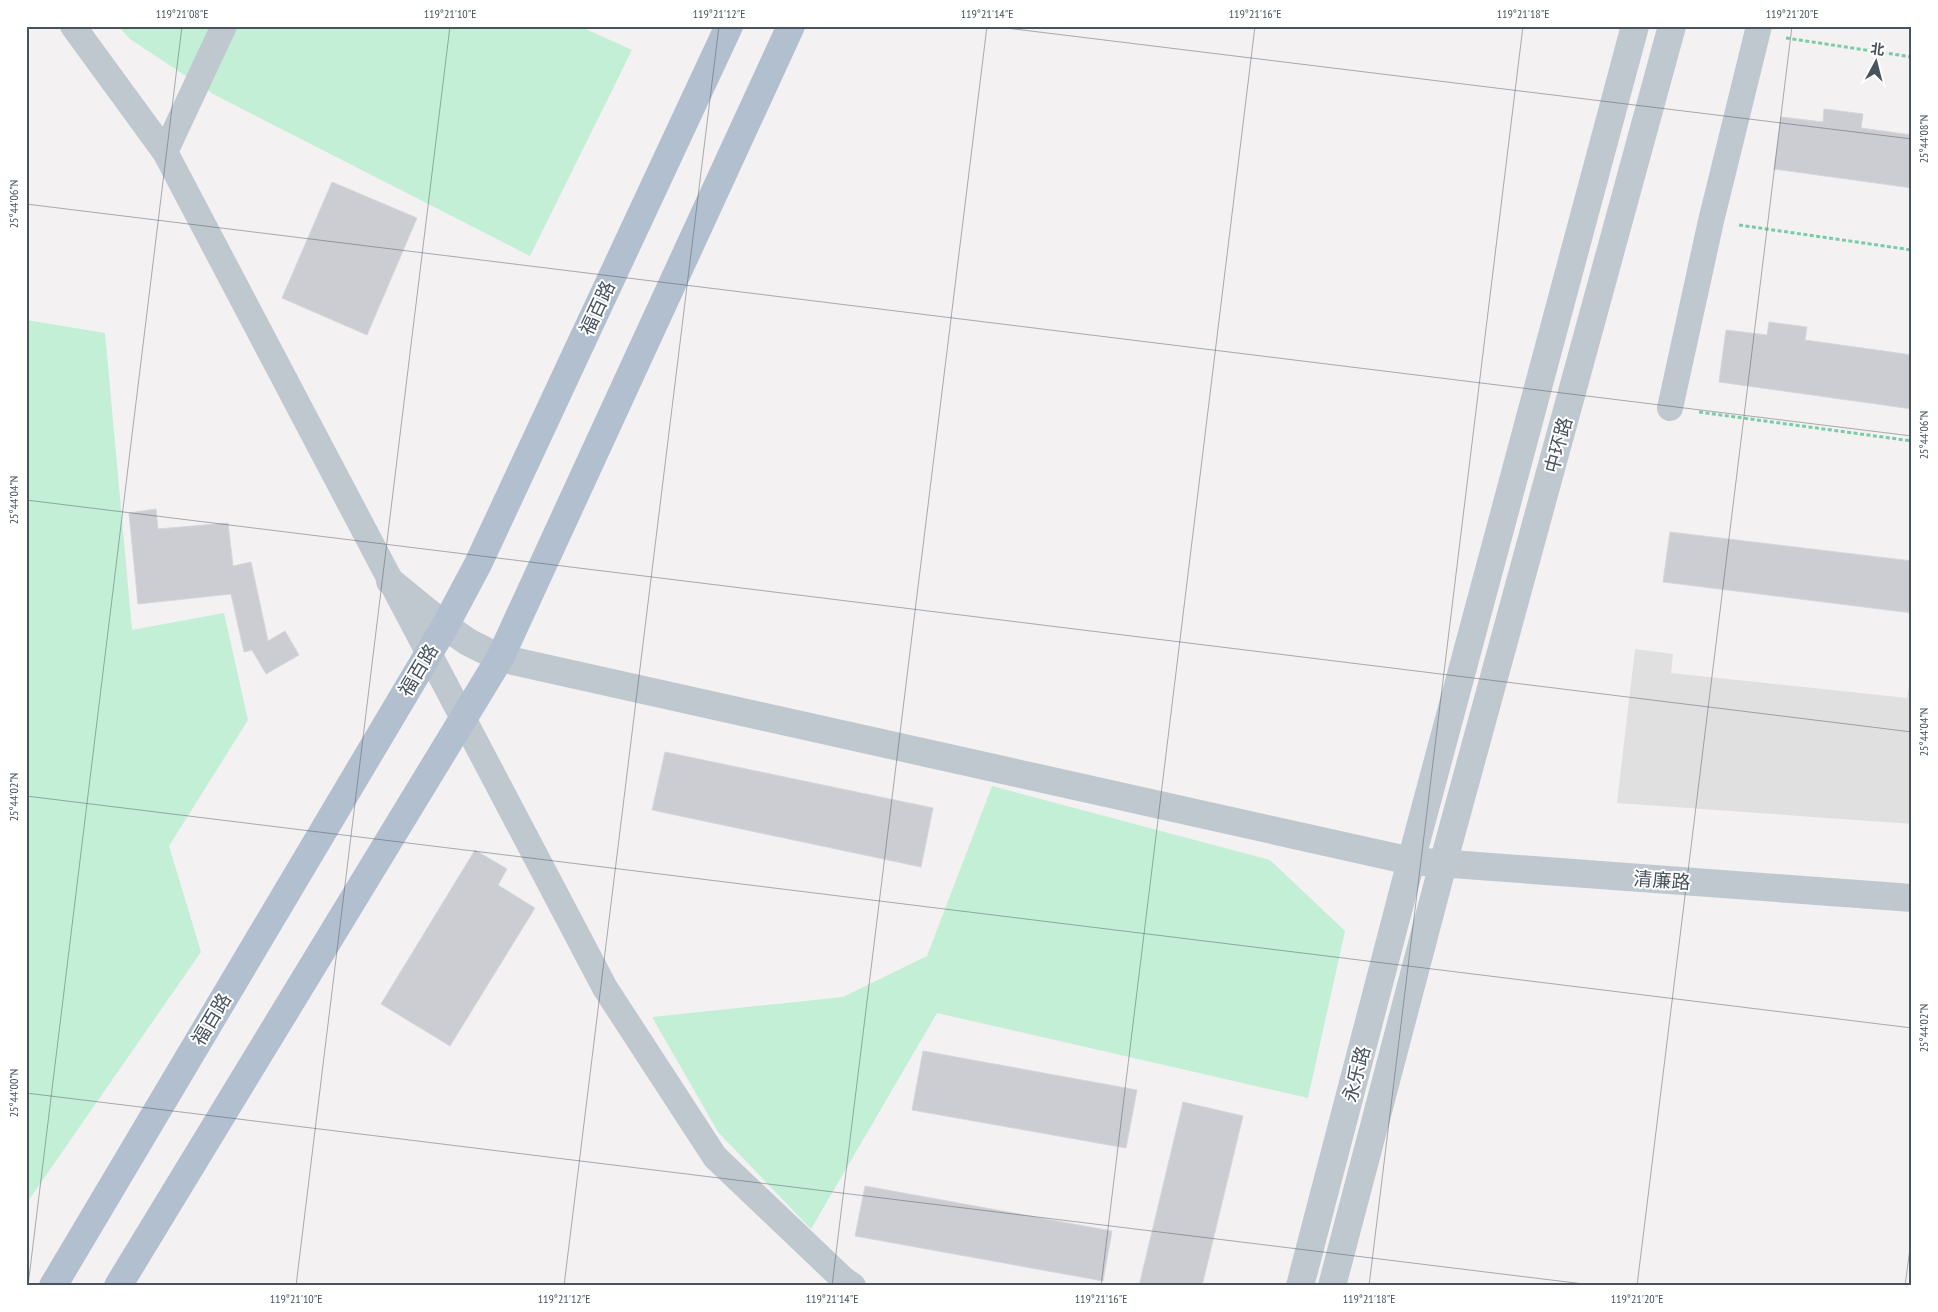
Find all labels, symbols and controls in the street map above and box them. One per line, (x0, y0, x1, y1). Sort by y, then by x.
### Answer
text: 119°21'08"E (156, 6, 208, 21)
text: 119°21'10"E (424, 6, 476, 21)
text: 119°21'12"E (693, 6, 745, 21)
text: 119°21'14"E (961, 6, 1013, 21)
text: 119°21'16"E (1229, 6, 1281, 21)
text: 119°21'18"E (1497, 6, 1549, 21)
text: 119°21'20"E (1766, 6, 1818, 21)
north arrow (1850, 38, 1900, 88)
text: 北 (1870, 39, 1886, 59)
text: 25°44'08"N (1916, 115, 1931, 163)
text: 25°44'06"N (6, 180, 21, 228)
street label: 福百路 (574, 277, 620, 339)
text: 25°44'06"N (1916, 411, 1931, 459)
street label: 中环路 (1539, 414, 1577, 476)
text: 25°44'04"N (6, 476, 21, 524)
street label: 福百路 (393, 639, 443, 701)
text: 25°44'04"N (1916, 708, 1931, 756)
text: 25°44'02"N (6, 773, 21, 821)
street label: 清廉路 (1633, 866, 1691, 894)
street label: 福百路 (186, 988, 236, 1050)
text: 25°44'02"N (1916, 1004, 1931, 1052)
street label: 永乐路 (1337, 1043, 1375, 1105)
text: 25°44'00"N (6, 1069, 21, 1117)
text: 119°21'10"E (270, 1291, 322, 1306)
text: 119°21'12"E (538, 1291, 590, 1306)
text: 119°21'14"E (806, 1291, 858, 1306)
text: 119°21'16"E (1075, 1291, 1127, 1306)
text: 119°21'18"E (1343, 1291, 1395, 1306)
text: 119°21'20"E (1611, 1291, 1663, 1306)

